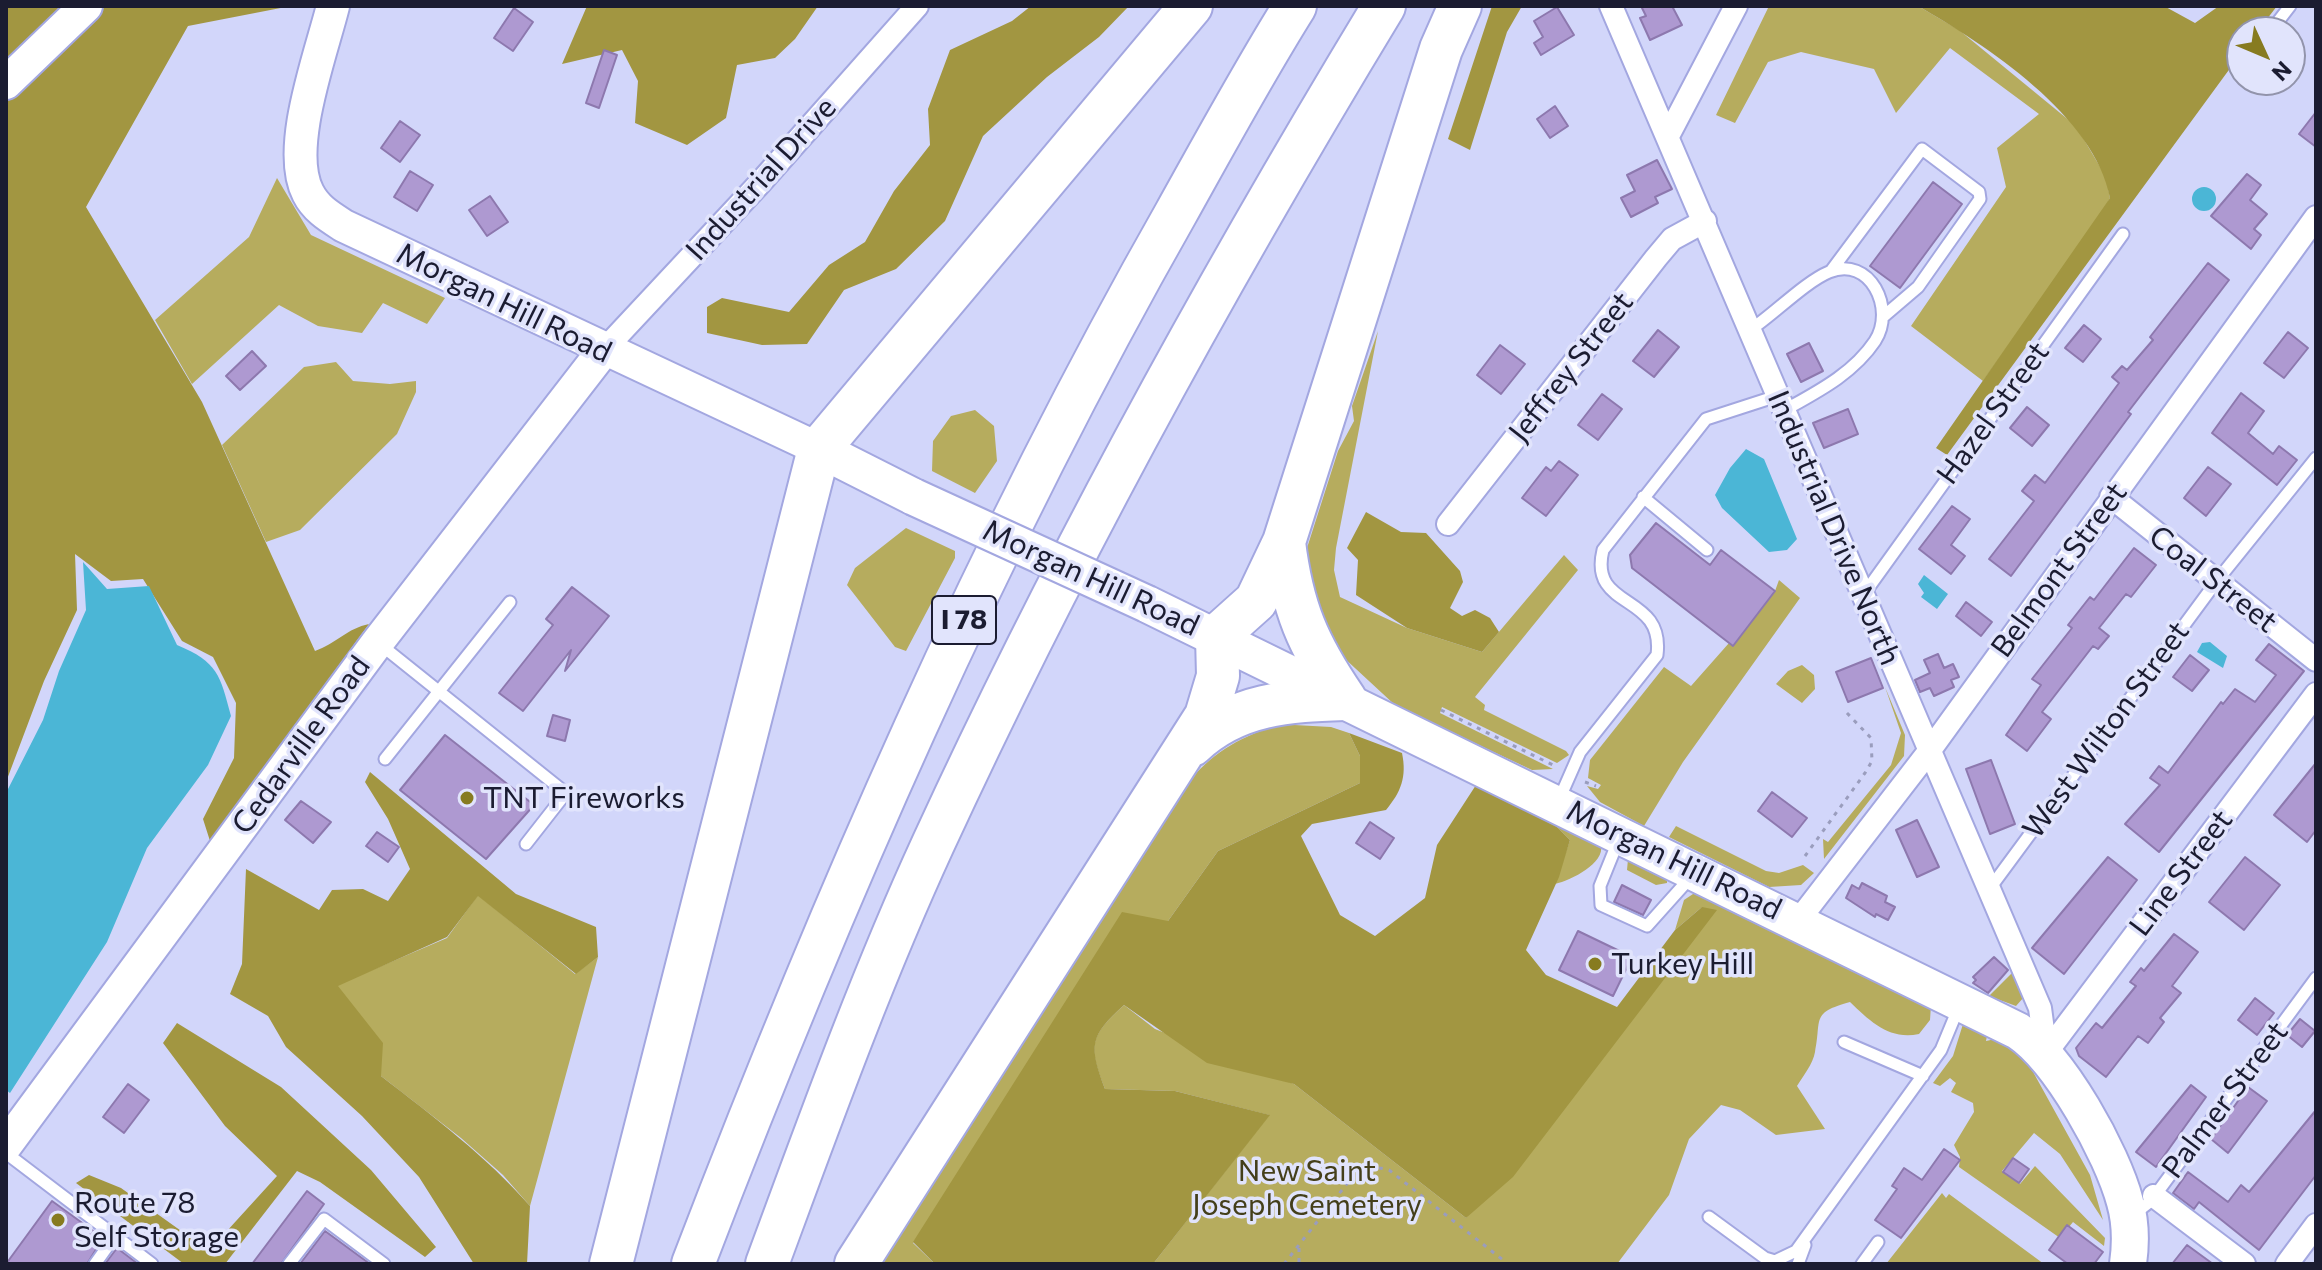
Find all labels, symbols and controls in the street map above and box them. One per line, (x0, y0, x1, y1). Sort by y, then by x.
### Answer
north arrow (2226, 16, 2306, 96)
text: N (2267, 56, 2298, 87)
street label: Industrial Drive (678, 90, 844, 268)
street label: Morgan Hill Road (391, 235, 617, 371)
street label: Jeffrey Street (1501, 285, 1641, 449)
street label: Hazel Street (1929, 335, 2057, 491)
street label: Industrial Drive North (1760, 385, 1908, 671)
street label: Belmont Street (1984, 476, 2134, 664)
street label: Morgan Hill Road (977, 512, 1205, 644)
street label: Coal Street (2142, 518, 2284, 640)
road number: I 78 (932, 596, 996, 644)
street label: West Wilton Street (2015, 614, 2197, 846)
street label: Cedarville Road (224, 649, 378, 841)
place label: TNT Fireworks (483, 780, 685, 816)
marker: TNT Fireworks (458, 789, 476, 807)
street label: Morgan Hill Road (1561, 792, 1787, 928)
street label: Line Street (2122, 803, 2240, 943)
place label: Turkey Hill (1611, 946, 1754, 982)
marker: Turkey Hill (1586, 955, 1604, 973)
street label: Palmer Street (2154, 1015, 2296, 1185)
park label: New Saint Joseph Cemetery (1192, 1153, 1422, 1224)
place label: Route 78 Self Storage (74, 1185, 239, 1256)
marker: Route 78 Self Storage (49, 1211, 67, 1229)

